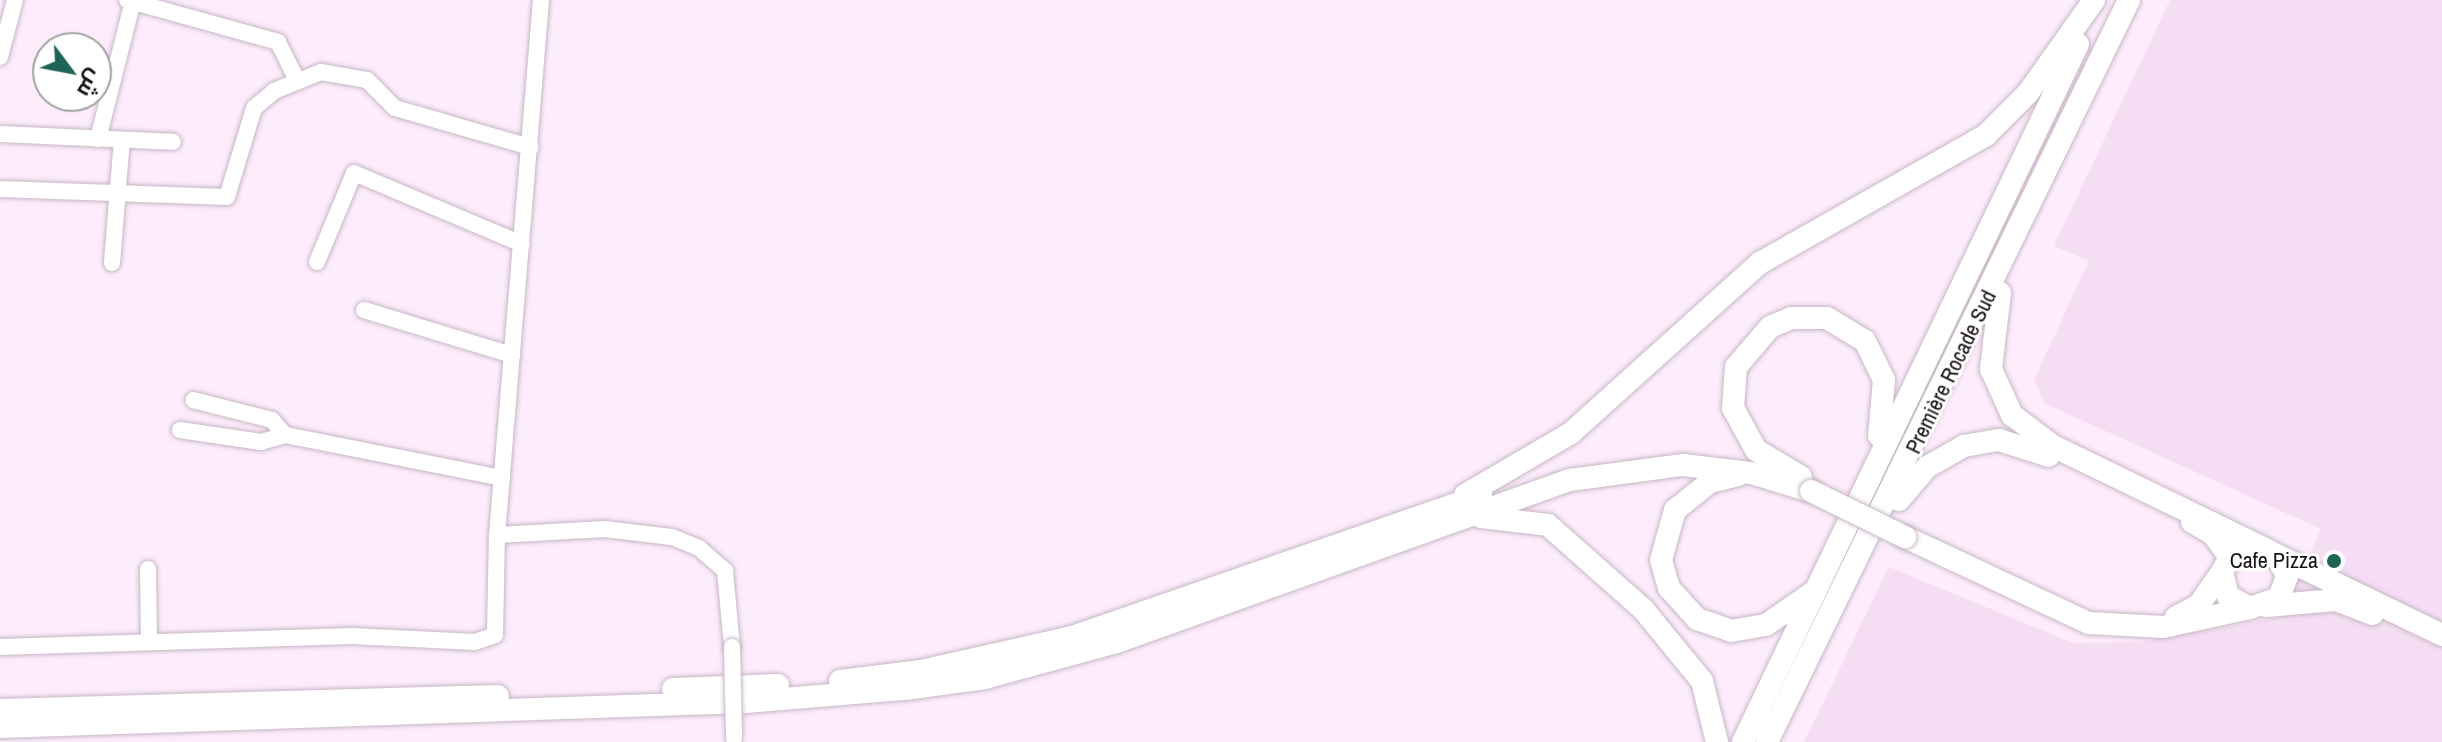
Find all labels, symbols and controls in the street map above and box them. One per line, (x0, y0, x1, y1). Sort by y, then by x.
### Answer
north arrow (32, 32, 112, 112)
text: ش (70, 64, 111, 104)
street label: Première Rocade Sud (1900, 286, 2002, 458)
place label: Cafe Pizza (2230, 548, 2318, 574)
marker: Cafe Pizza (2325, 552, 2343, 570)

